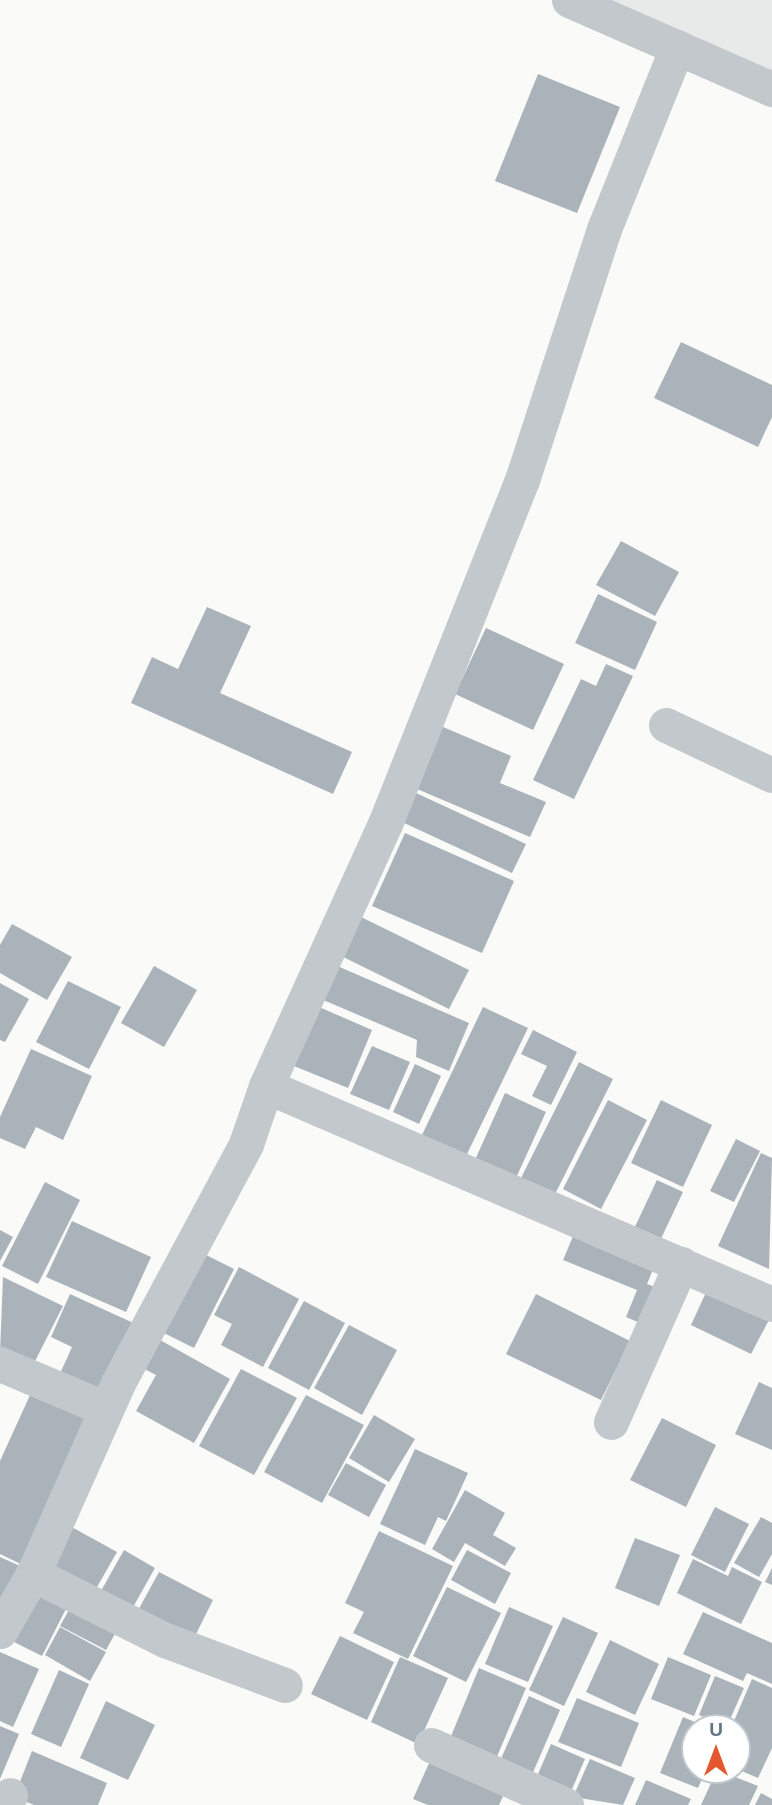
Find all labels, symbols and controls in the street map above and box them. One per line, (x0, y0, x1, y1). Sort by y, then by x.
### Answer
north arrow (681, 1714, 751, 1784)
text: U (709, 1719, 723, 1740)

